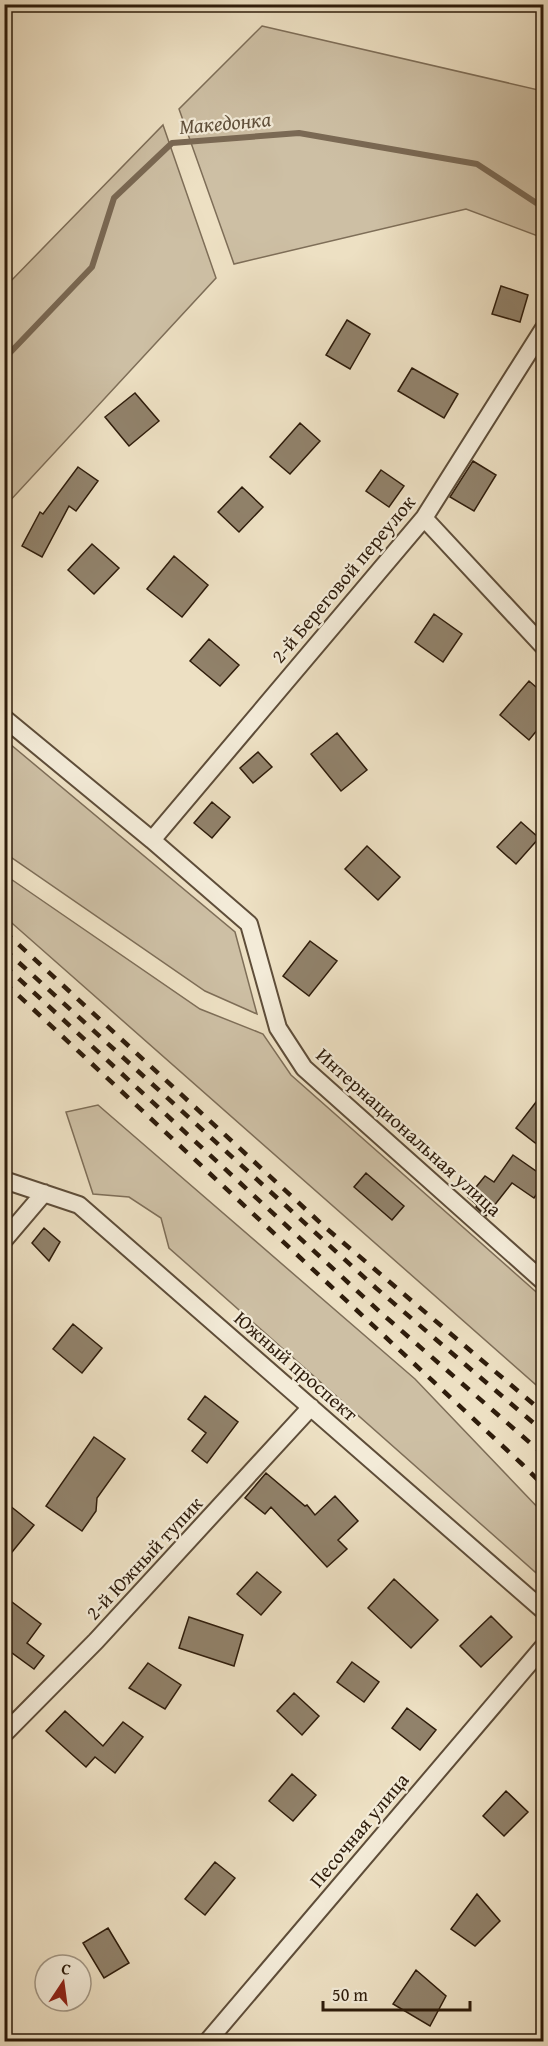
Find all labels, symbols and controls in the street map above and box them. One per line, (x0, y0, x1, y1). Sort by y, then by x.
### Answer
water label: Македонка (178, 103, 273, 142)
street label: 2-й Береговой переулок (264, 488, 422, 669)
street label: Интернациональная улица (310, 1040, 509, 1223)
street label: Южный проспект (228, 1304, 365, 1428)
street label: 2-й Южный тупик (78, 1489, 209, 1626)
street label: Песочная улица (302, 1766, 416, 1893)
north arrow (33, 1953, 93, 2013)
text: С (59, 1956, 73, 1981)
scale bar (323, 1974, 470, 2012)
text: 50 m (332, 1981, 368, 2008)

